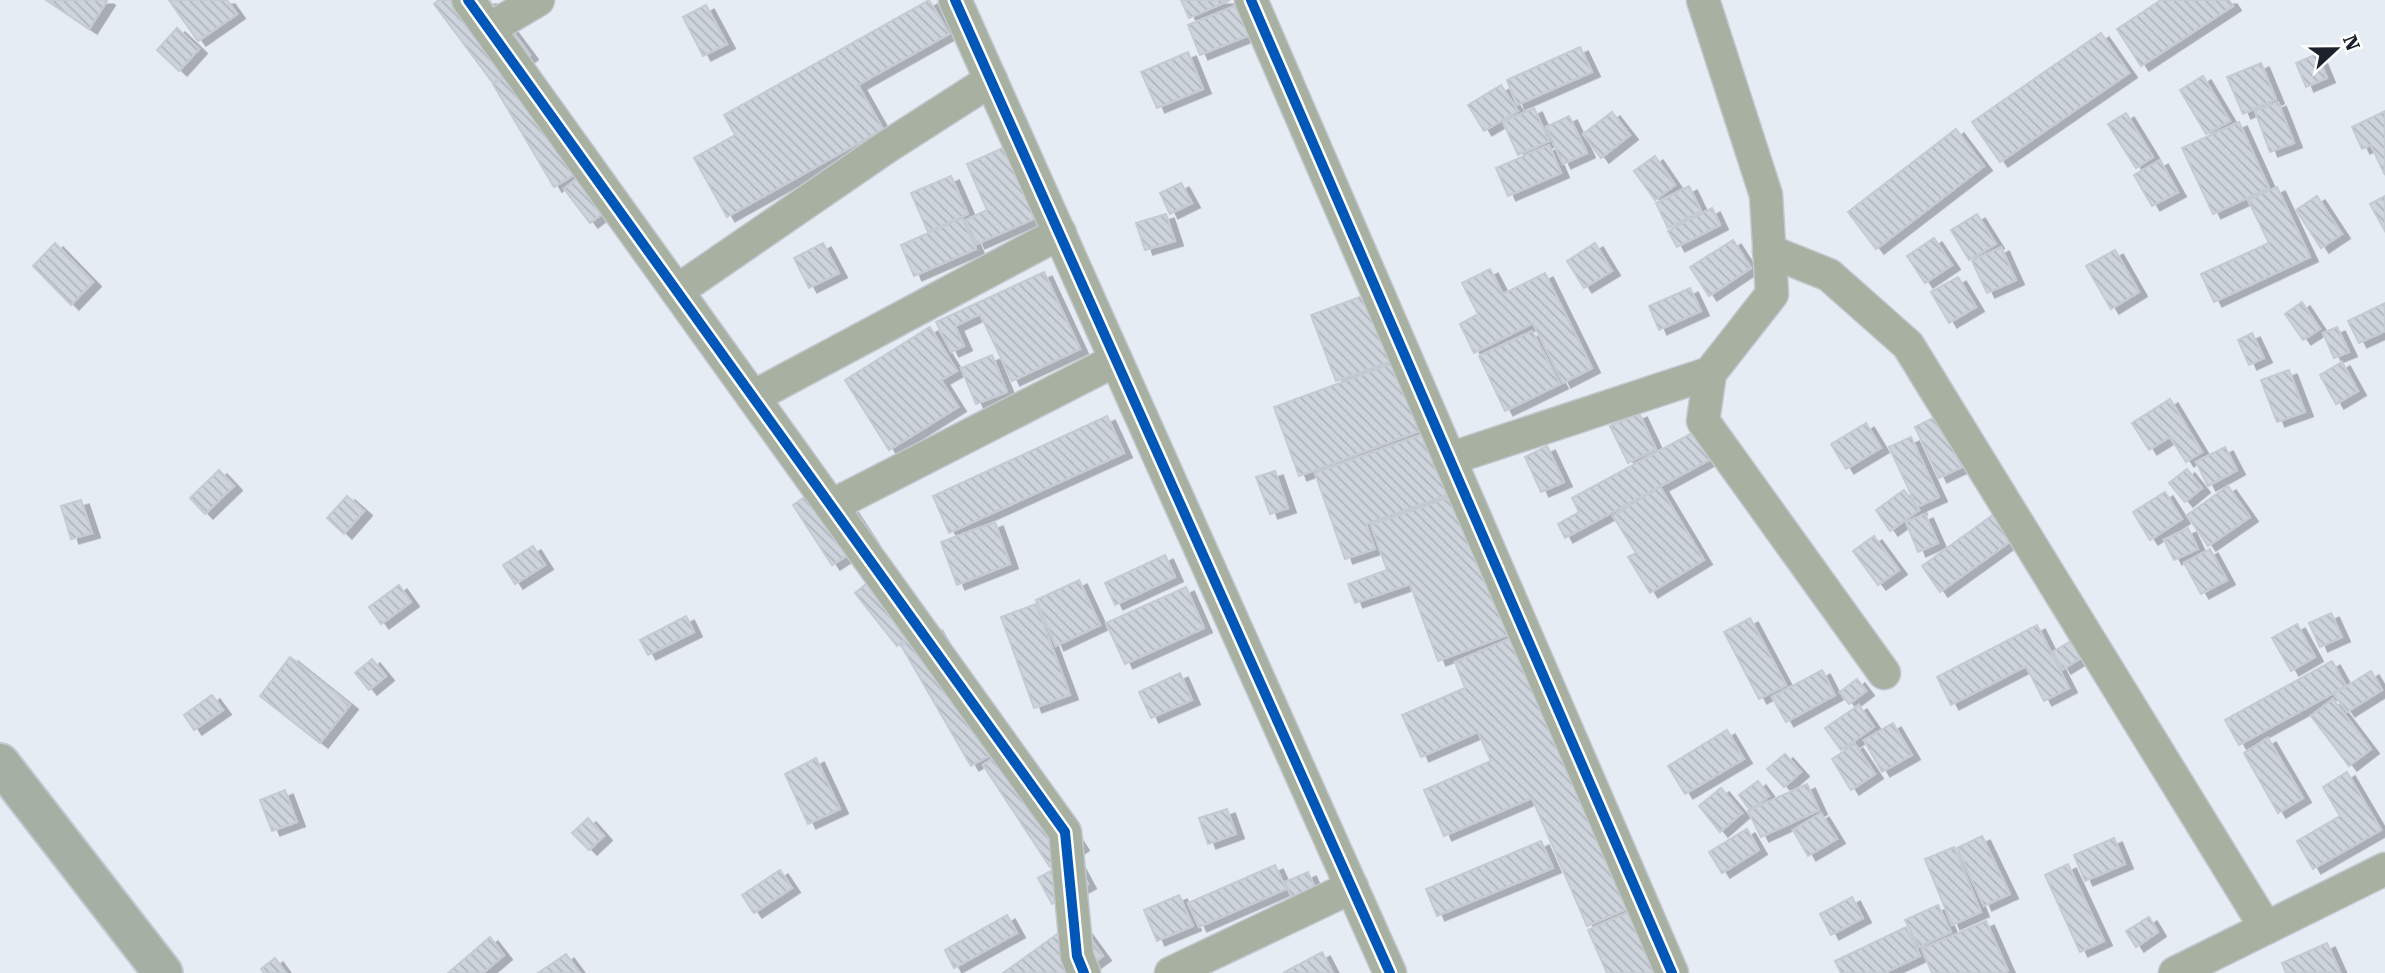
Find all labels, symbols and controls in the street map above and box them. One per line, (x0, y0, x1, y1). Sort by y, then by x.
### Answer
north arrow (2301, 14, 2371, 84)
text: N (2338, 32, 2365, 54)

